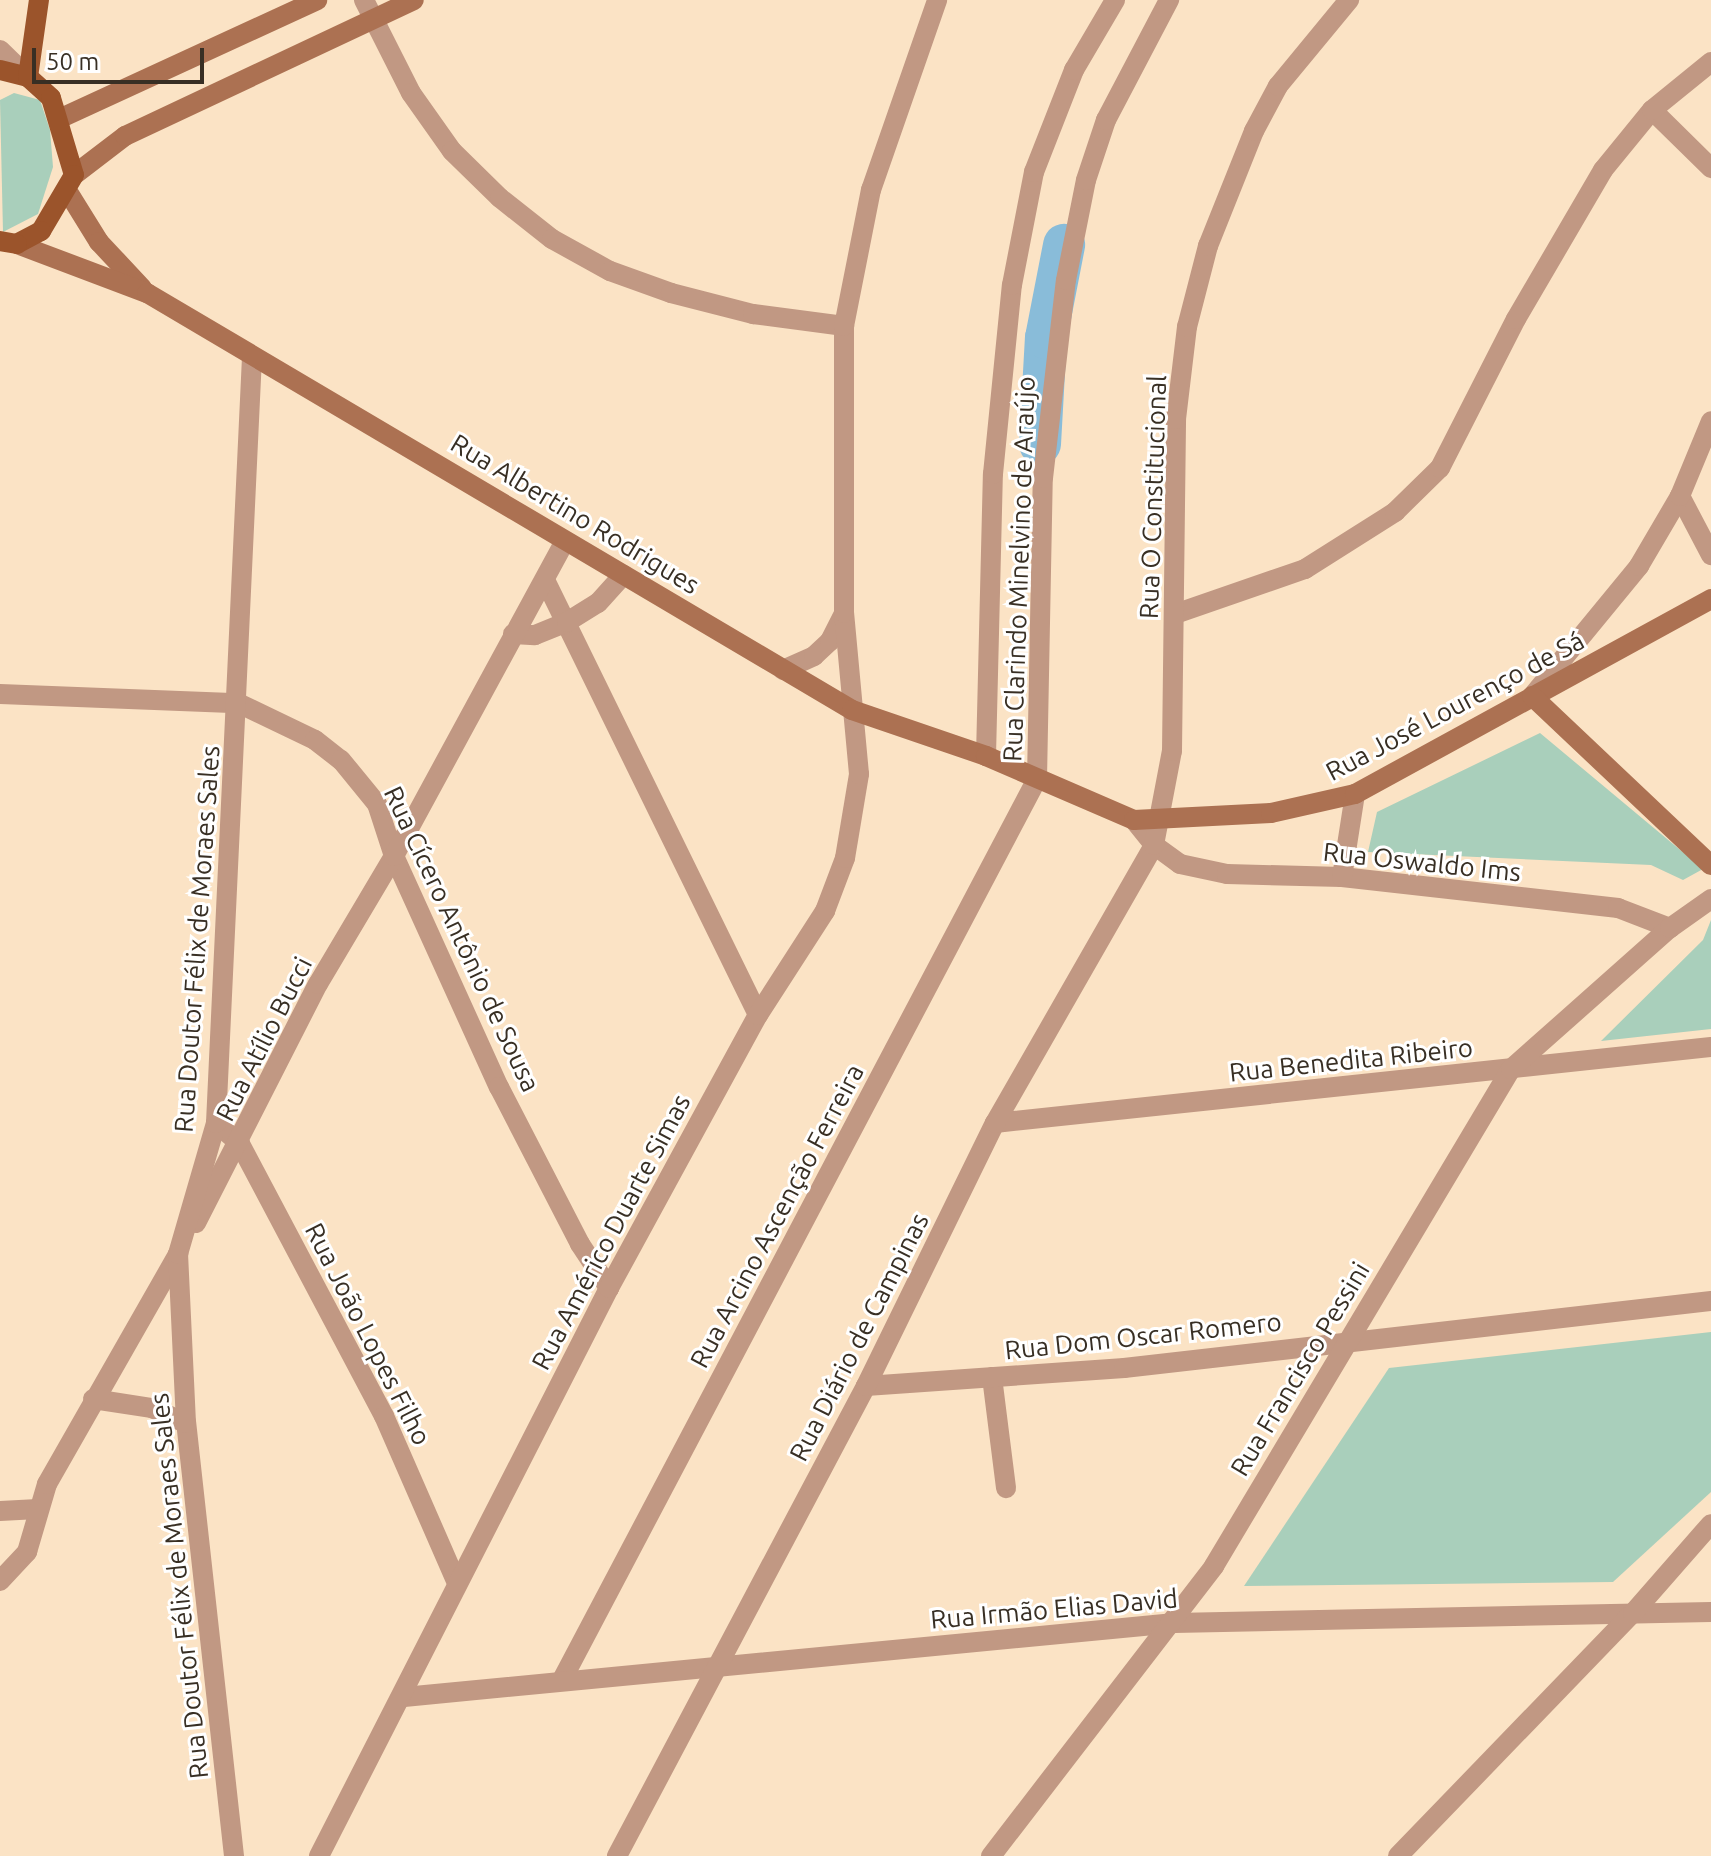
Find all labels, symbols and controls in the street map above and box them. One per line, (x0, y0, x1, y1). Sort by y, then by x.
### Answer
scale bar (36, 32, 208, 82)
text: 50 m (46, 48, 99, 75)
street label: Rua O Constitucional (1133, 375, 1173, 619)
street label: Rua Clarindo Minelvino de Araújo (997, 376, 1041, 762)
street label: Rua Albertino Rodrigues (445, 427, 705, 601)
street label: Rua José Lourenço de Sá (1321, 625, 1589, 787)
street label: Rua Doutor Félix de Moraes Sales (168, 745, 226, 1133)
street label: Rua Cícero Antônio de Sousa (377, 781, 547, 1097)
street label: Rua Oswaldo Ims (1321, 836, 1523, 888)
street label: Rua Atílio Bucci (209, 952, 319, 1126)
street label: Rua Benedita Ribeiro (1228, 1032, 1474, 1088)
street label: Rua Arcino Ascenção Ferreira (684, 1059, 870, 1373)
street label: Rua Américo Duarte Simas (525, 1089, 697, 1375)
street label: Rua Diário de Campinas (783, 1208, 935, 1466)
street label: Rua João Lopes Filho (298, 1218, 438, 1450)
street label: Rua Francisco Pessini (1224, 1256, 1376, 1482)
street label: Rua Dom Oscar Romero (1003, 1306, 1283, 1366)
street label: Rua Doutor Félix de Moraes Sales (143, 1392, 215, 1780)
street label: Rua Irmão Elias David (929, 1583, 1179, 1635)

